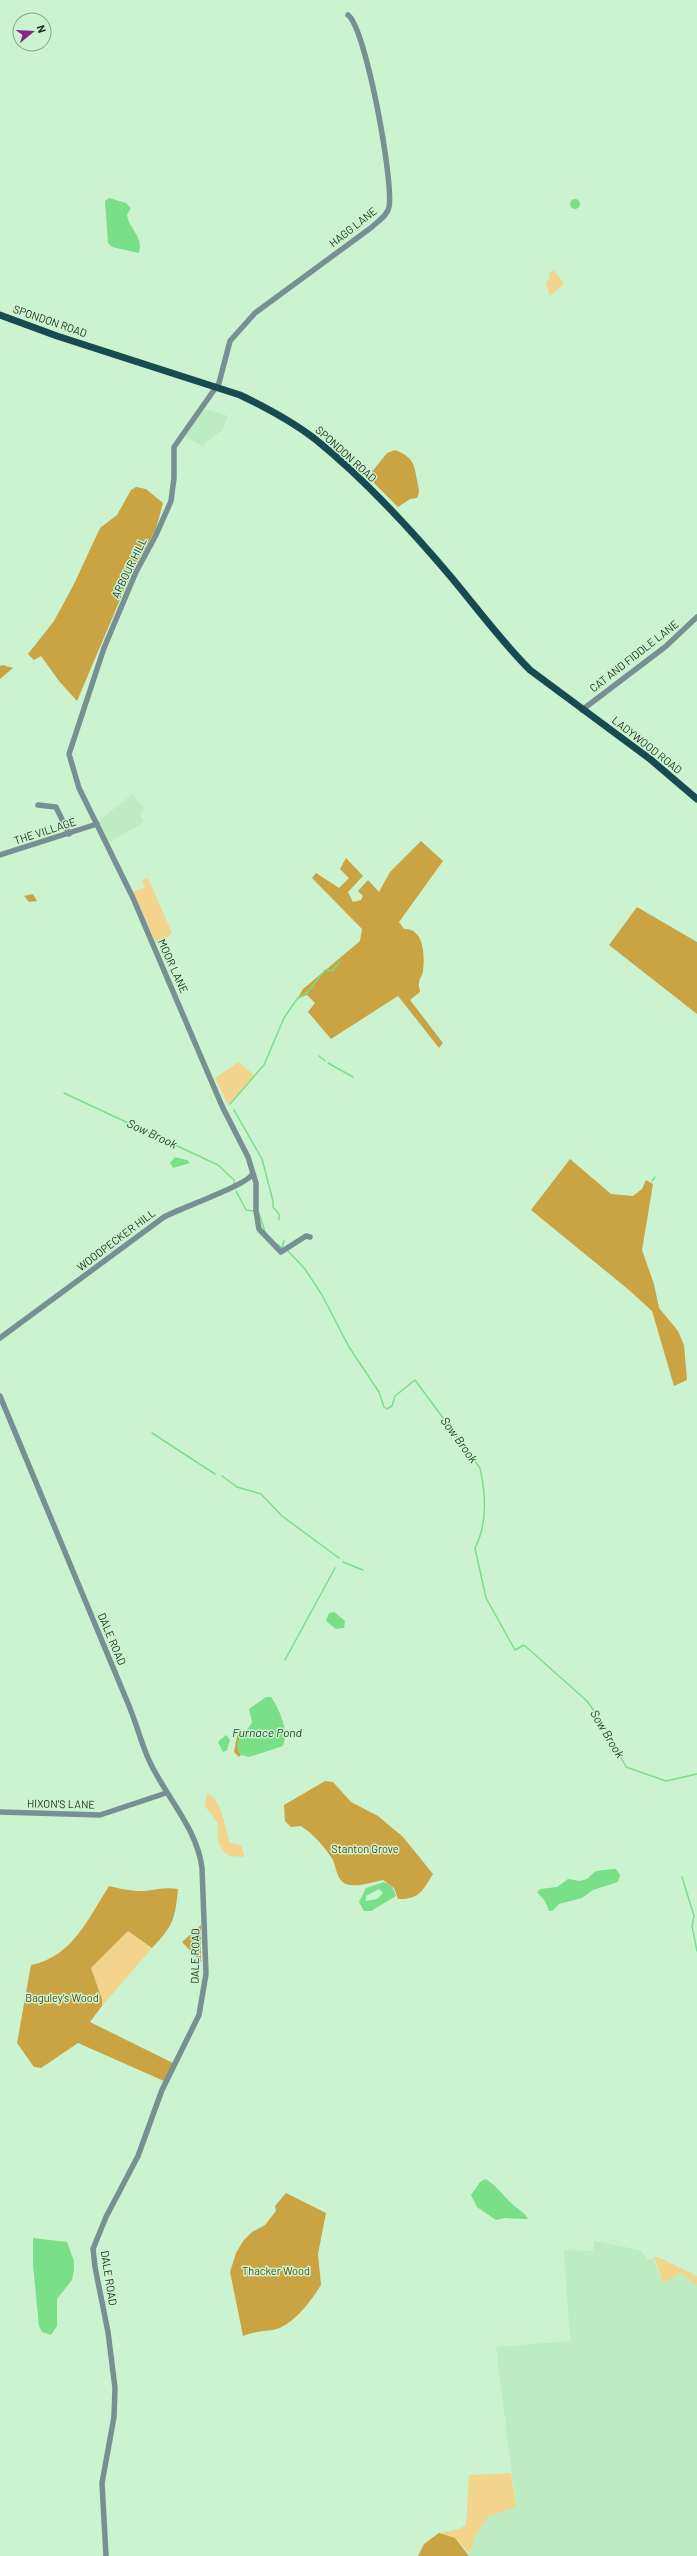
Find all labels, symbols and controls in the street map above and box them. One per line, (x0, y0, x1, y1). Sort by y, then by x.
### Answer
north arrow (12, 12, 52, 52)
text: N (35, 23, 49, 34)
street label: HAGG LANE (326, 204, 379, 249)
street label: SPONDON ROAD (11, 302, 89, 339)
street label: SPONDON ROAD (313, 423, 380, 484)
street label: ARBOUR HILL (108, 535, 149, 600)
street label: CAT AND FIDDLE LANE (587, 617, 681, 694)
street label: LADYWOOD ROAD (610, 713, 685, 776)
street label: THE VILLAGE (12, 814, 78, 847)
street label: MOOR LANE (156, 937, 191, 995)
water label: Sow Brook (125, 1115, 180, 1151)
street label: WOODPECKER HILL (74, 1206, 157, 1273)
water label: Sow Brook (438, 1414, 481, 1465)
street label: DALE ROAD (96, 1611, 129, 1667)
water label: Sow Brook (588, 1707, 628, 1760)
water label: Furnace Pond (232, 1725, 302, 1739)
street label: HIXON'S LANE (27, 1796, 95, 1811)
park label: Stanton Grove (331, 1842, 399, 1855)
street label: DALE ROAD (188, 1928, 201, 1984)
park label: Baguley's Wood (25, 1991, 99, 2004)
street label: DALE ROAD (99, 2250, 120, 2306)
park label: Thacker Wood (242, 2264, 310, 2277)

